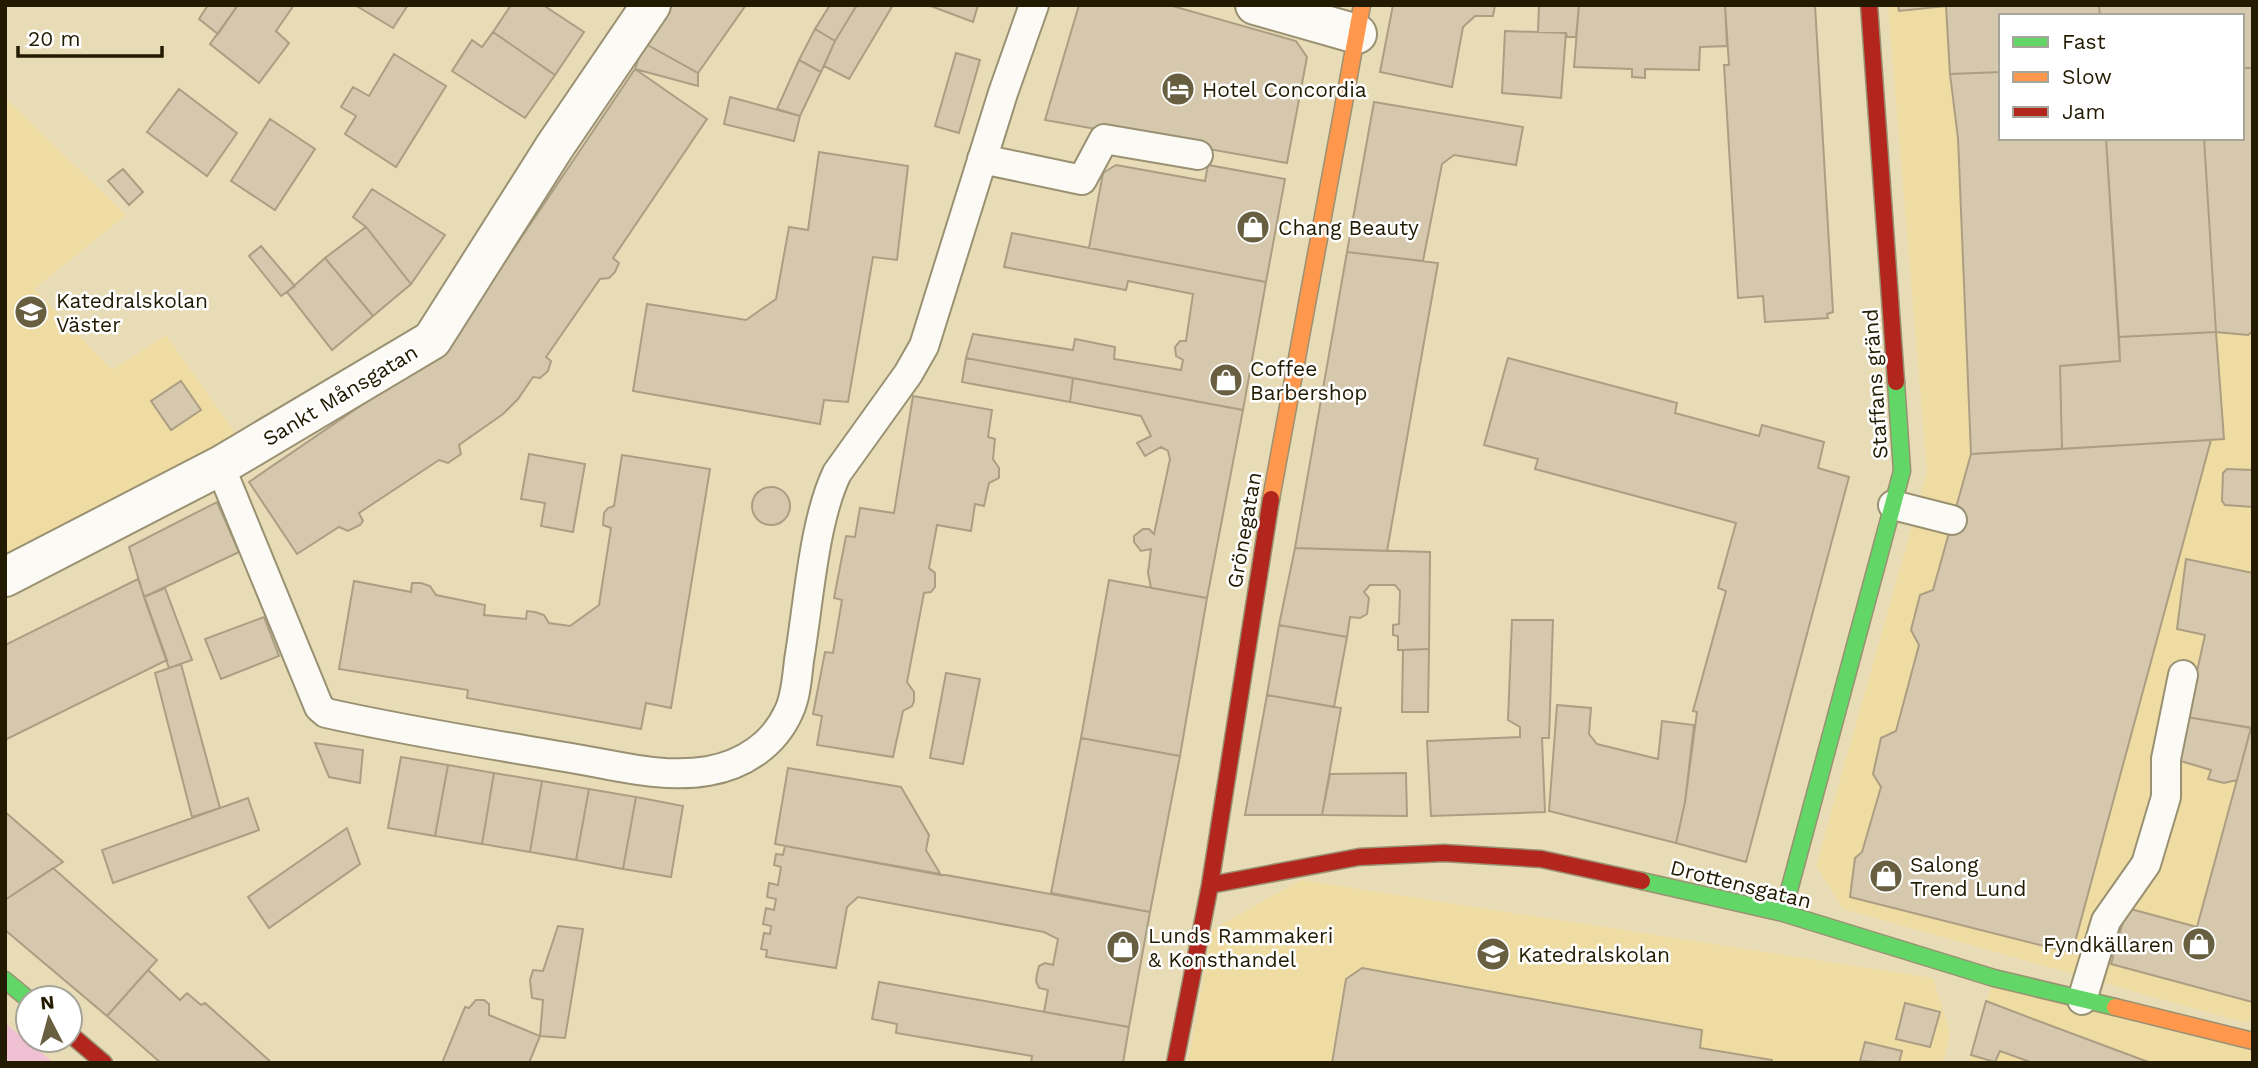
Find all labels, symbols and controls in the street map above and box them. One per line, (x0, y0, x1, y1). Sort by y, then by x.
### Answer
scale bar (18, 14, 161, 58)
legend (1999, 14, 2244, 140)
text: 20 m (28, 26, 80, 51)
text: Fast (2062, 29, 2106, 54)
text: Slow (2062, 64, 2112, 89)
hotel icon: Hotel Concordia (1159, 70, 1197, 108)
place label: Hotel Concordia (1202, 77, 1367, 102)
text: Jam (2062, 99, 2105, 124)
shop icon: Chang Beauty (1234, 208, 1272, 246)
place label: Chang Beauty (1278, 215, 1419, 240)
place label: Katedralskolan Väster (56, 288, 208, 337)
school or university icon: Katedralskolan Väster (12, 293, 50, 331)
street label: Staffans gränd (1857, 308, 1893, 460)
street label: Sankt Månsgatan (258, 339, 422, 451)
place label: Coffee Barbershop (1250, 356, 1367, 405)
shop icon: Coffee Barbershop (1207, 361, 1245, 399)
street label: Grönegatan (1221, 470, 1267, 590)
place label: Salong Trend Lund (1910, 852, 2026, 901)
street label: Drottensgatan (1668, 854, 1814, 914)
shop icon: Salong Trend Lund (1867, 857, 1905, 895)
place label: Lunds Rammakeri & Konsthandel (1148, 923, 1333, 972)
shop icon: Fyndkällaren (2180, 925, 2218, 963)
shop icon: Lunds Rammakeri & Konsthandel (1104, 928, 1142, 966)
place label: Fyndkällaren (2043, 932, 2174, 957)
school or university icon: Katedralskolan (1474, 935, 1512, 973)
place label: Katedralskolan (1518, 942, 1670, 967)
north arrow (14, 984, 84, 1054)
text: N (39, 990, 55, 1015)

